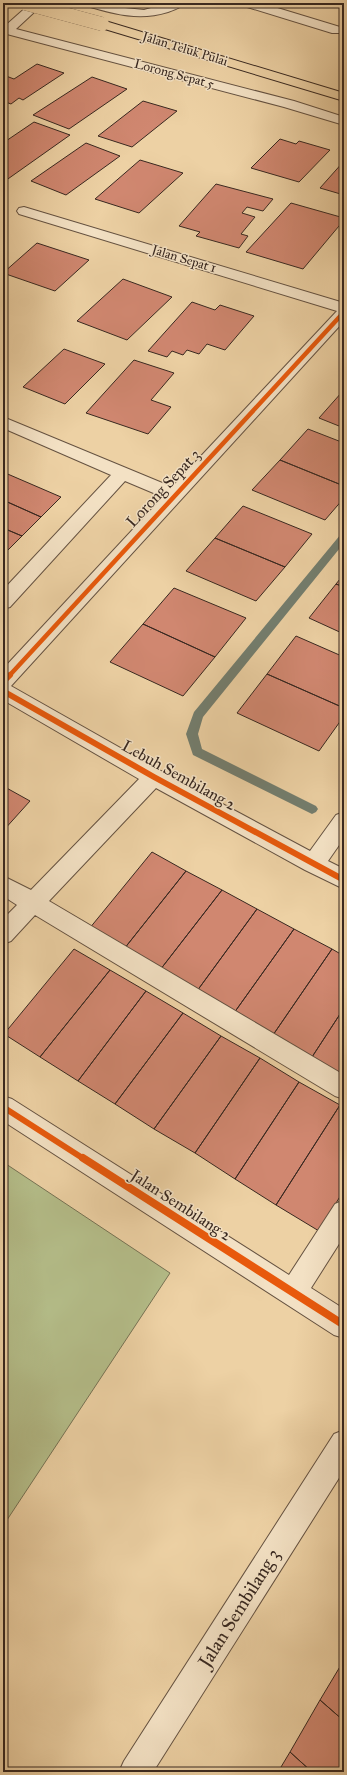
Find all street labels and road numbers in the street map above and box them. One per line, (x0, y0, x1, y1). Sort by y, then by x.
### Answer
street label: Jalan Teluk Pulai (138, 28, 230, 70)
street label: Lorong Sepat 5 (132, 56, 216, 92)
street label: Jalan Sepat 1 (148, 241, 218, 276)
street label: Lorong Sepat 3 (122, 445, 205, 532)
street label: Lebuh Sembilang 2 (118, 736, 239, 815)
street label: Jalan Sembilang 2 (125, 1164, 235, 1245)
street label: Jalan Sembilang 3 (192, 1544, 286, 1674)

